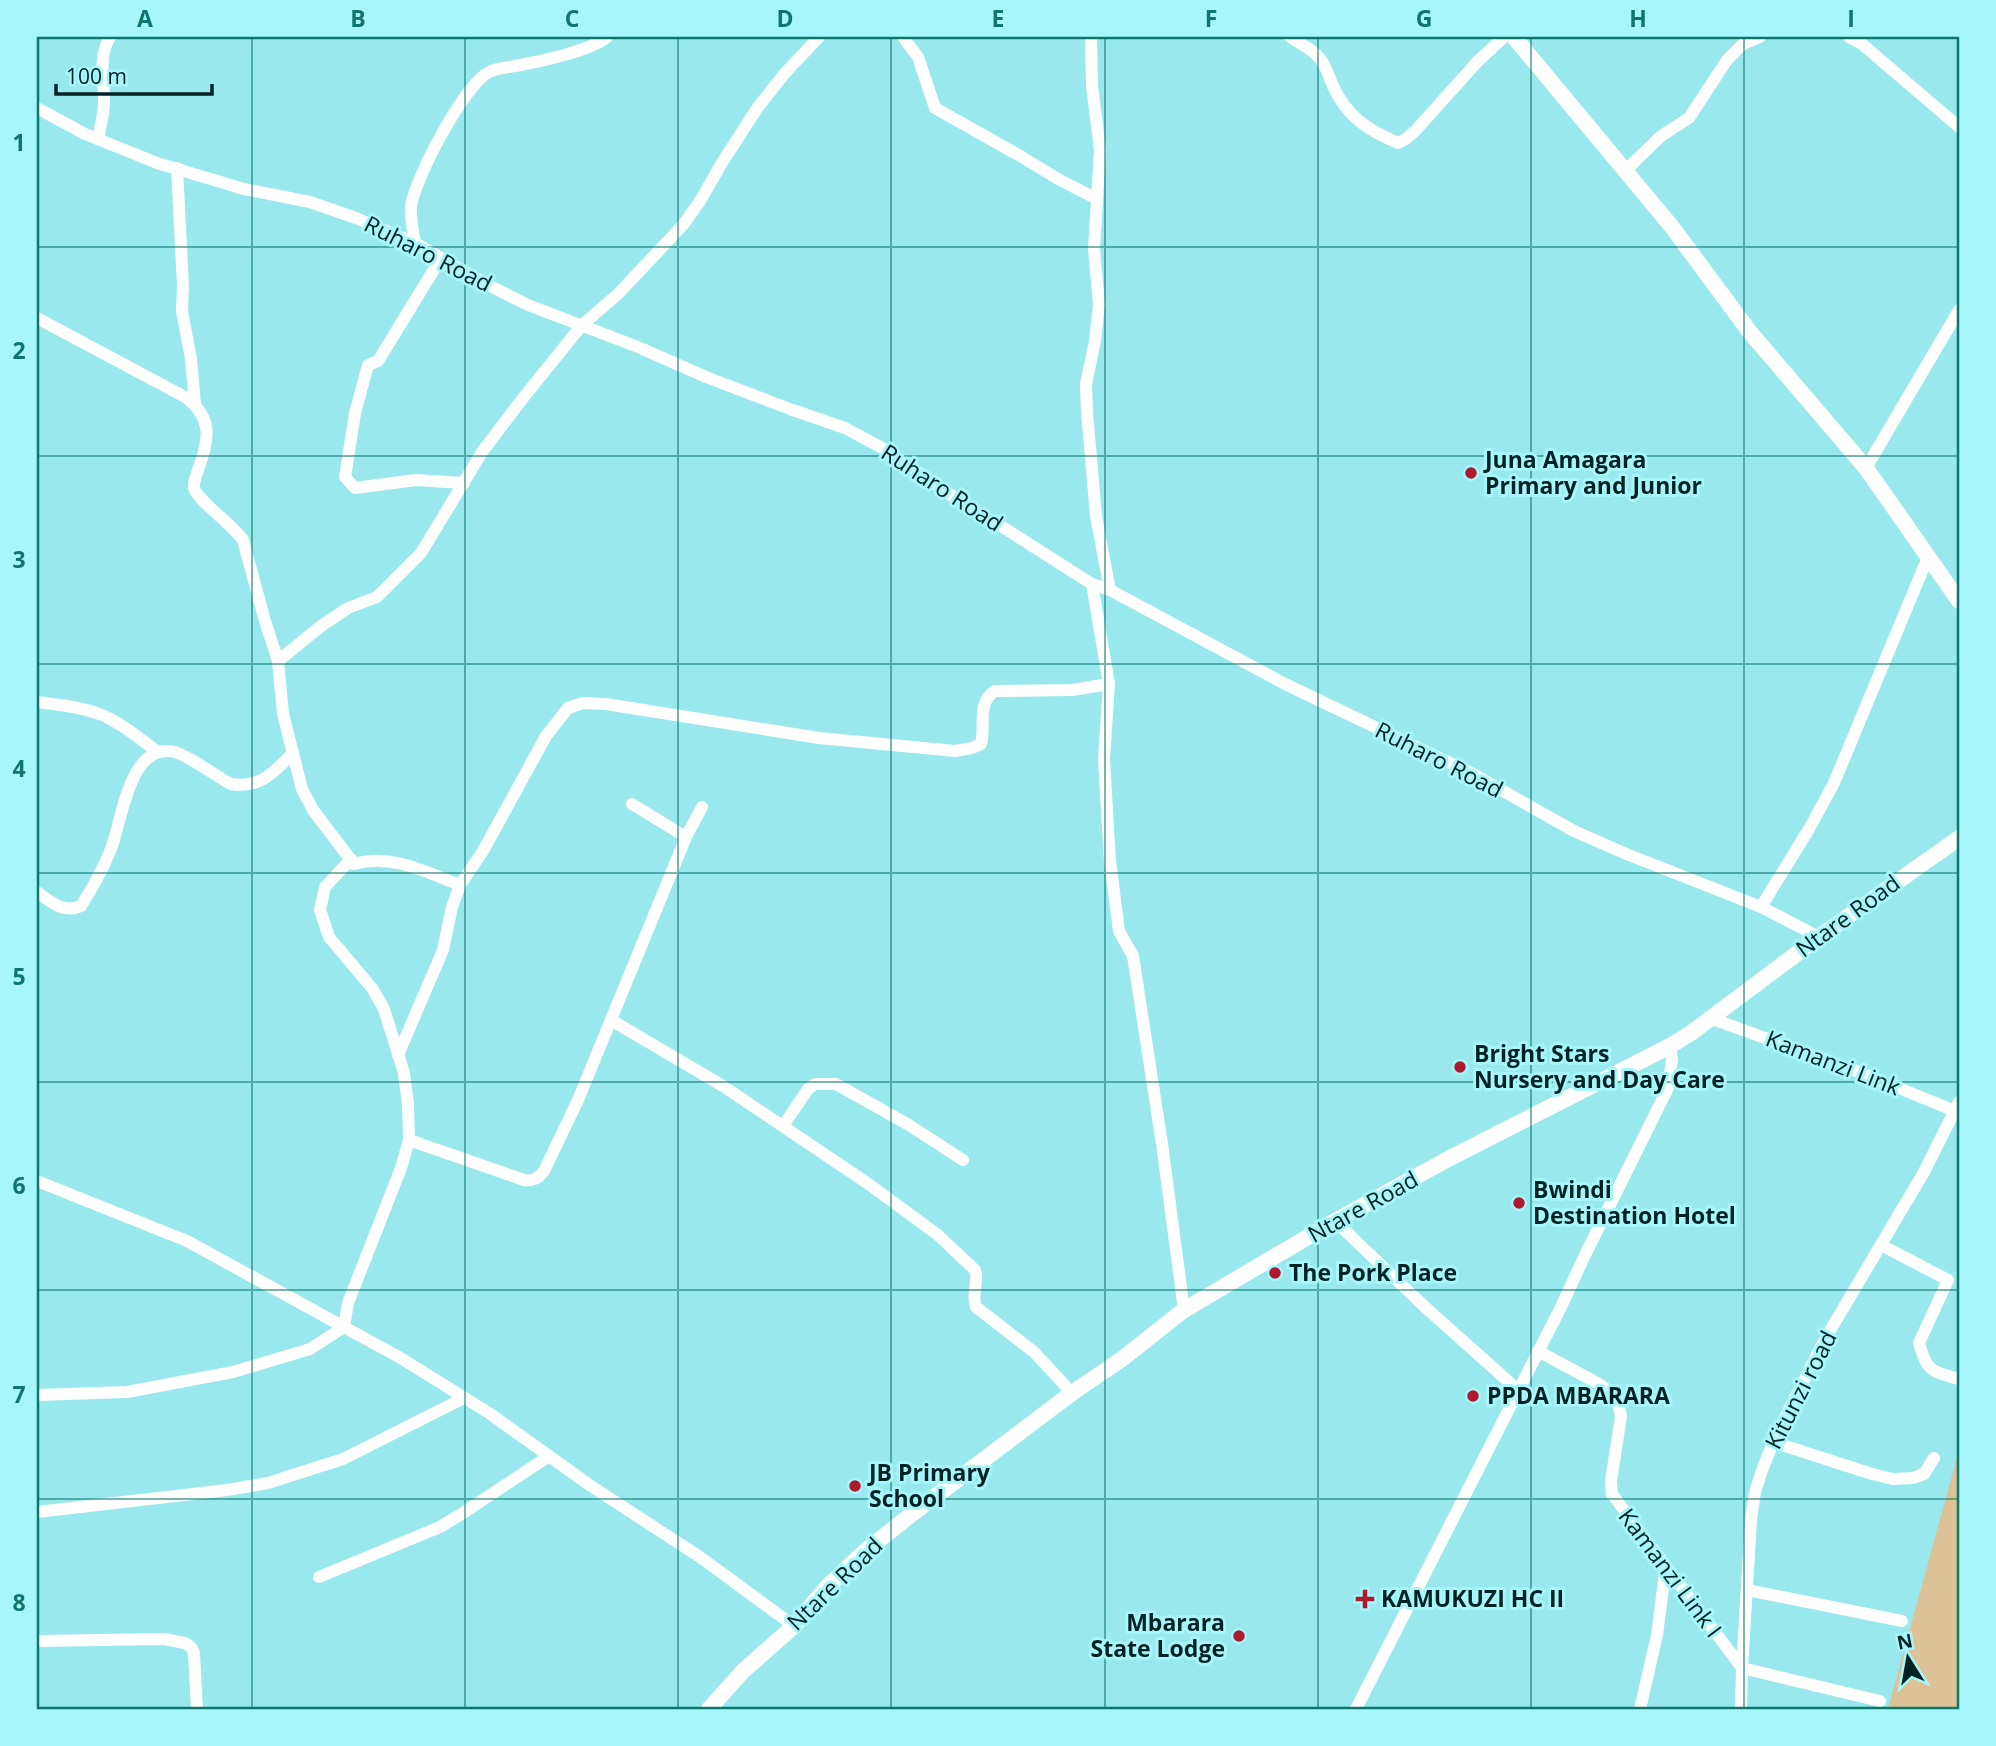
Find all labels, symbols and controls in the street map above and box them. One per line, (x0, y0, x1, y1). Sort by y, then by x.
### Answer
text: A (137, 2, 153, 34)
text: B (350, 2, 366, 34)
text: C (565, 2, 579, 34)
text: D (776, 2, 794, 34)
text: E (992, 2, 1004, 34)
text: F (1205, 2, 1217, 34)
text: G (1416, 2, 1432, 34)
text: H (1629, 2, 1647, 34)
text: I (1847, 2, 1855, 34)
scale bar (56, 52, 212, 96)
text: 100 m (66, 62, 127, 90)
text: 1 (12, 126, 26, 158)
street label: Ruharo Road (359, 207, 498, 299)
text: 2 (12, 334, 26, 366)
street label: Ruharo Road (875, 436, 1010, 539)
place label: Juna Amagara Primary and Junior (1483, 443, 1702, 501)
marker: Juna Amagara Primary and Junior (1463, 465, 1479, 481)
text: 3 (12, 543, 26, 575)
street label: Ruharo Road (1370, 713, 1509, 805)
text: 4 (12, 752, 26, 784)
street label: Ntare Road (1789, 867, 1906, 964)
text: 5 (12, 960, 26, 992)
street label: Kamanzi Link (1762, 1022, 1905, 1102)
place label: Bright Stars Nursery and Day Care (1474, 1037, 1725, 1095)
marker: Bright Stars Nursery and Day Care (1452, 1059, 1468, 1075)
street label: Ntare Road (1302, 1163, 1423, 1250)
text: 6 (12, 1169, 26, 1201)
place label: Bwindi Destination Hotel (1533, 1173, 1736, 1231)
marker: Bwindi Destination Hotel (1511, 1195, 1527, 1211)
place label: The Pork Place (1289, 1256, 1457, 1288)
marker: The Pork Place (1267, 1265, 1283, 1281)
street label: Kitunzi road (1757, 1325, 1844, 1454)
text: 7 (12, 1378, 26, 1410)
place label: PPDA MBARARA (1487, 1379, 1670, 1411)
marker: PPDA MBARARA (1465, 1388, 1481, 1404)
place label: JB Primary School (867, 1456, 991, 1514)
marker: JB Primary School (847, 1478, 863, 1494)
street label: Kamanzi Link I (1612, 1501, 1730, 1644)
street label: Ntare Road (780, 1530, 889, 1637)
place label: KAMUKUZI HC II (1381, 1582, 1564, 1614)
text: 8 (12, 1586, 26, 1618)
marker: KAMUKUZI HC II (1355, 1589, 1375, 1609)
place label: Mbarara State Lodge (1091, 1606, 1225, 1664)
north arrow (1874, 1624, 1944, 1694)
text: N (1895, 1627, 1915, 1656)
marker: Mbarara State Lodge (1231, 1628, 1247, 1644)

